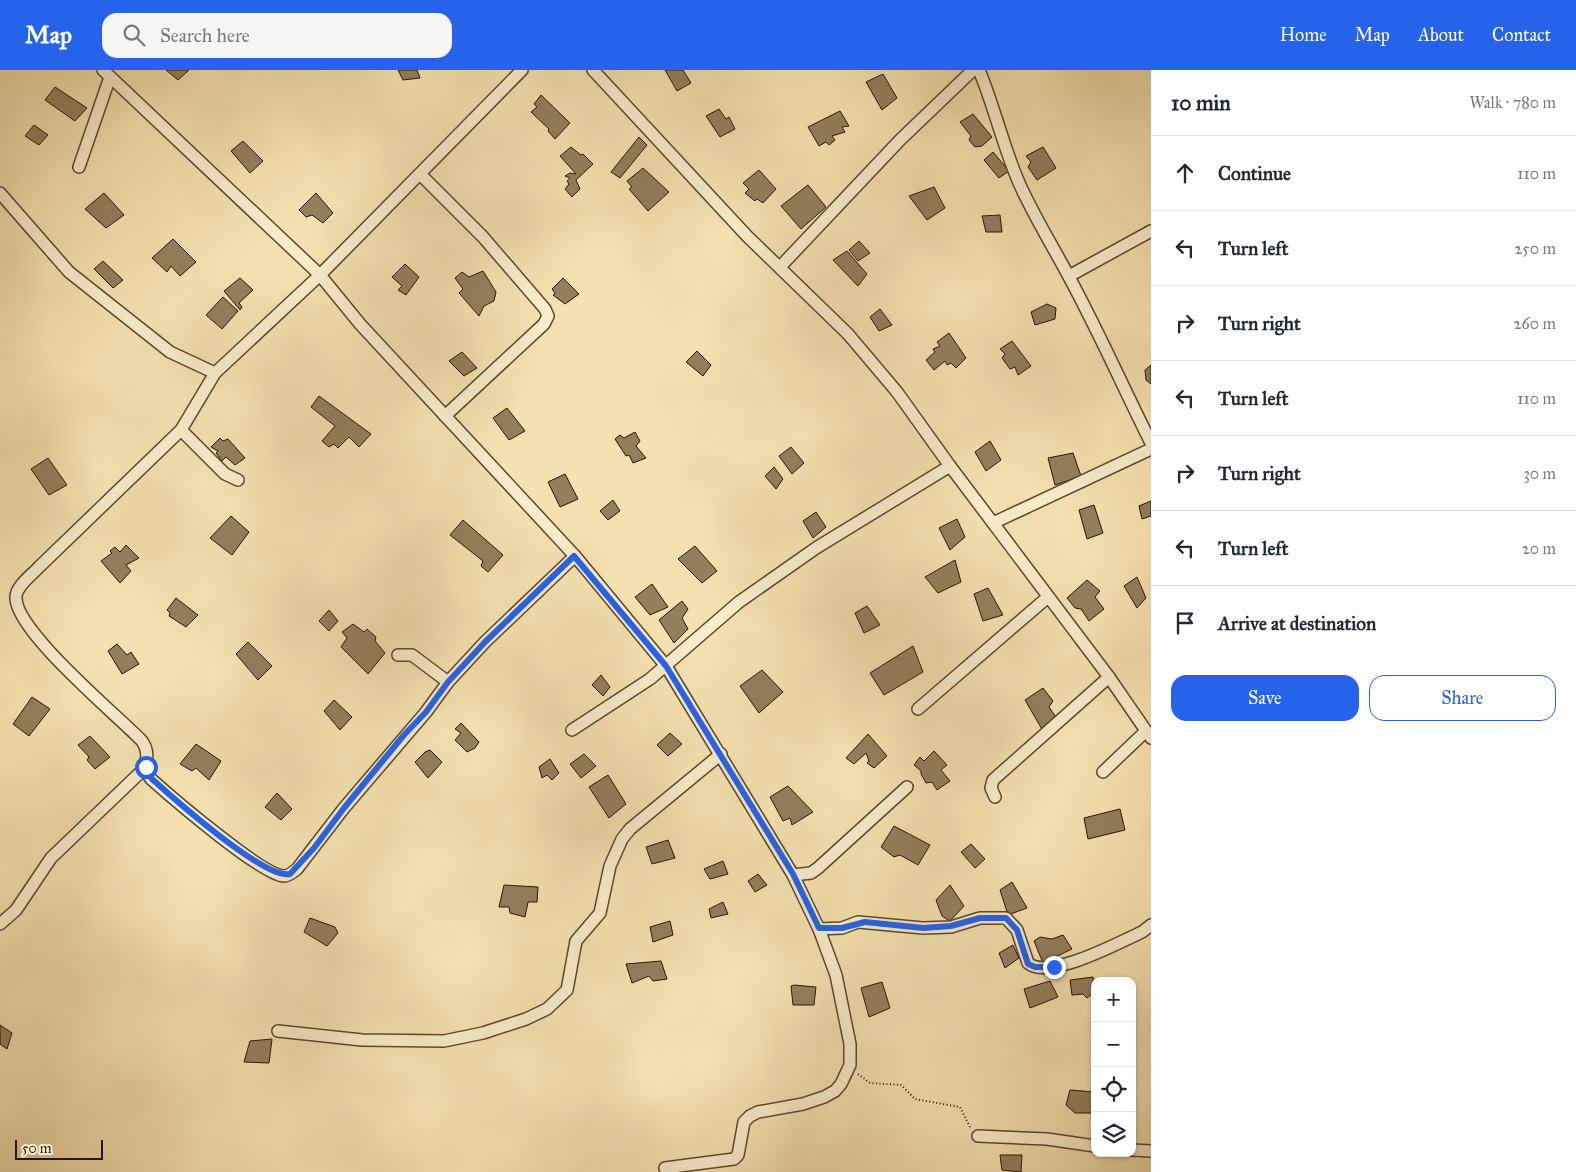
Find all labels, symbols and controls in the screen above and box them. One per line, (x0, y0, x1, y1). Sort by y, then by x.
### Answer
search box (102, 13, 452, 58)
text: Map (25, 20, 72, 50)
icon: search (120, 21, 148, 49)
text: Search here (160, 24, 250, 47)
text: Home (1280, 24, 1327, 46)
text: Map (1355, 24, 1390, 46)
text: About (1418, 24, 1464, 46)
text: Contact (1492, 24, 1551, 46)
text: 10 min (1171, 90, 1231, 116)
text: Walk · 780 m (1469, 93, 1556, 112)
icon: ahead (1171, 159, 1199, 187)
text: Continue (1218, 162, 1291, 185)
text: 110 m (1517, 164, 1556, 183)
icon: left (1171, 234, 1199, 262)
text: Turn left (1218, 237, 1288, 260)
text: 250 m (1515, 239, 1556, 258)
icon: right (1171, 309, 1199, 337)
text: Turn right (1218, 312, 1301, 335)
text: 260 m (1514, 314, 1556, 333)
icon: left (1171, 384, 1199, 412)
text: Turn left (1218, 387, 1288, 410)
text: 110 m (1517, 389, 1556, 408)
icon: right (1171, 459, 1199, 487)
text: Turn right (1218, 462, 1301, 485)
text: 30 m (1523, 464, 1556, 483)
icon: left (1171, 534, 1199, 562)
text: Turn left (1218, 537, 1288, 560)
text: 20 m (1522, 539, 1556, 558)
icon: arrive (1171, 609, 1199, 637)
text: Arrive at destination (1218, 612, 1376, 635)
button: Save (1171, 675, 1359, 721)
button: Share (1369, 675, 1556, 721)
route start (135, 756, 158, 779)
route end (1043, 956, 1066, 979)
map controls (1091, 977, 1136, 1157)
button: + (1091, 977, 1136, 1022)
button: − (1091, 1022, 1136, 1067)
button: locate (1091, 1067, 1136, 1112)
button: layers (1091, 1112, 1136, 1157)
scale bar (15, 1137, 102, 1160)
text: 50 m (22, 1140, 51, 1157)

